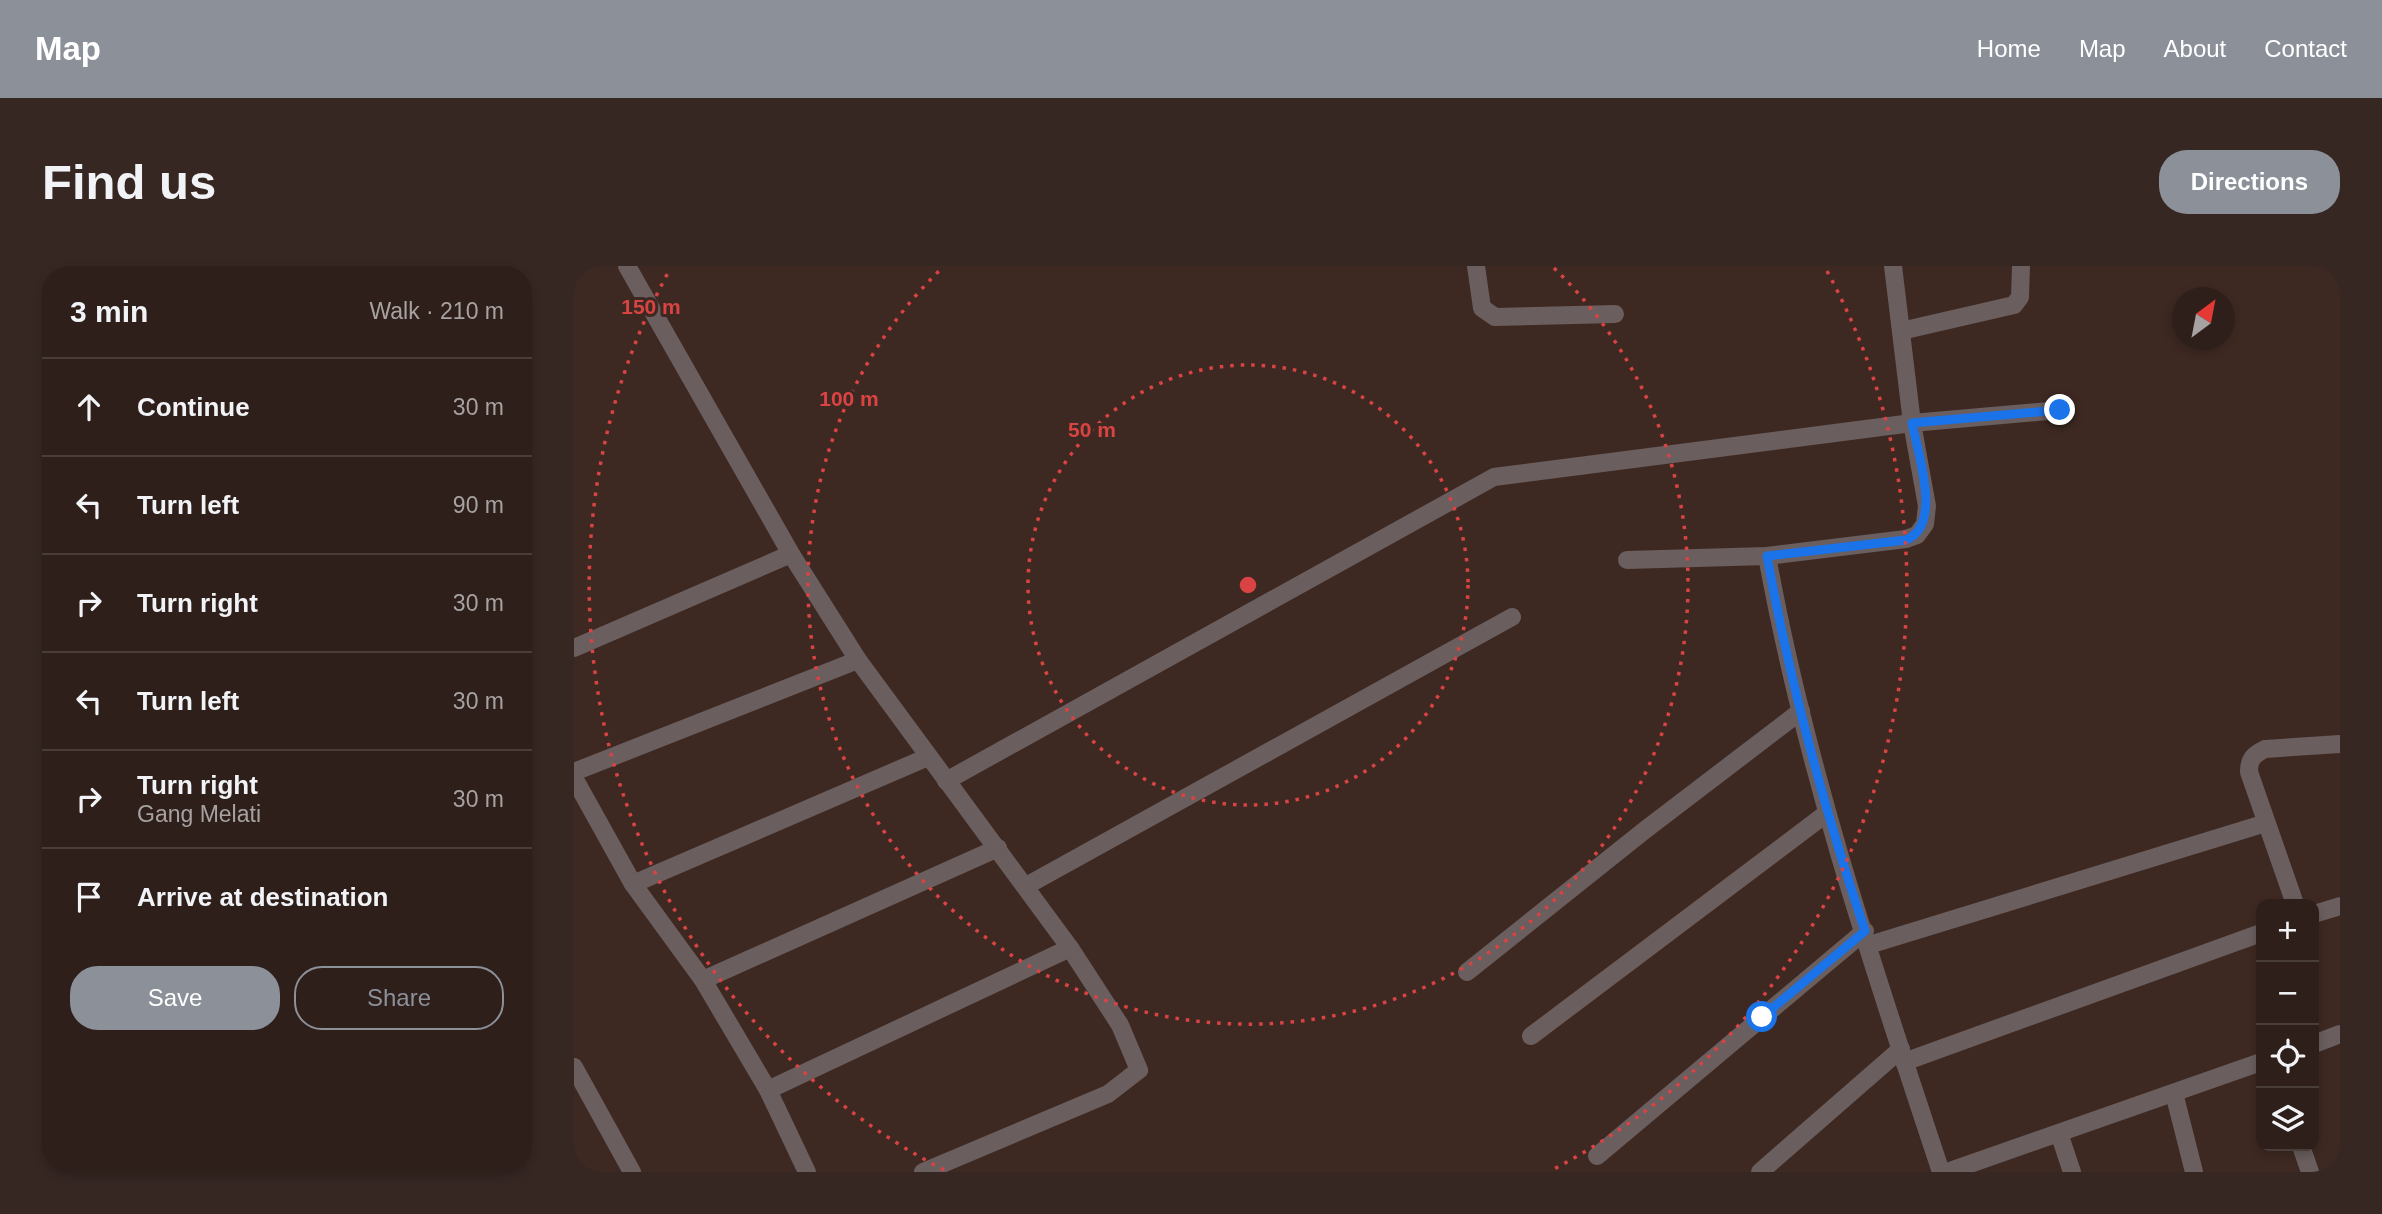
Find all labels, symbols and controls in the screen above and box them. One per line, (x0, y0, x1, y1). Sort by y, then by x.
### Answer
text: Map (35, 30, 101, 67)
text: Home (1977, 35, 2041, 62)
text: Map (2079, 35, 2126, 62)
text: About (2164, 35, 2226, 62)
text: Contact (2264, 35, 2347, 62)
button: Directions (2159, 150, 2340, 214)
text: Find us (42, 155, 216, 209)
north arrow (2172, 287, 2235, 350)
text: 3 min (70, 295, 148, 328)
text: 150 m (621, 295, 681, 318)
text: Walk · 210 m (369, 298, 504, 324)
text: 100 m (819, 387, 879, 410)
icon: ahead (70, 388, 108, 426)
text: Continue (137, 392, 250, 422)
text: 30 m (453, 394, 504, 420)
route end (2044, 394, 2075, 425)
text: 50 m (1068, 418, 1116, 441)
icon: left (70, 486, 108, 524)
text: Turn left (137, 490, 239, 520)
text: 90 m (453, 492, 504, 518)
centre of rings (1236, 573, 1260, 597)
icon: right (70, 584, 108, 622)
text: Turn right (137, 588, 258, 618)
text: 30 m (453, 590, 504, 616)
icon: left (70, 682, 108, 720)
text: Turn left (137, 686, 239, 716)
text: 30 m (453, 688, 504, 714)
text: Turn right (137, 770, 258, 800)
icon: right (70, 780, 108, 818)
text: 30 m (453, 786, 504, 812)
text: Gang Melati (137, 801, 261, 827)
icon: arrive (70, 878, 108, 916)
text: Arrive at destination (137, 882, 388, 912)
map controls (2256, 899, 2319, 1151)
button: + (2256, 899, 2319, 962)
button: − (2256, 962, 2319, 1025)
button: Save (70, 966, 280, 1030)
button: Share (294, 966, 504, 1030)
route start (1746, 1001, 1777, 1032)
button: locate (2256, 1025, 2319, 1088)
button: layers (2256, 1088, 2319, 1151)

